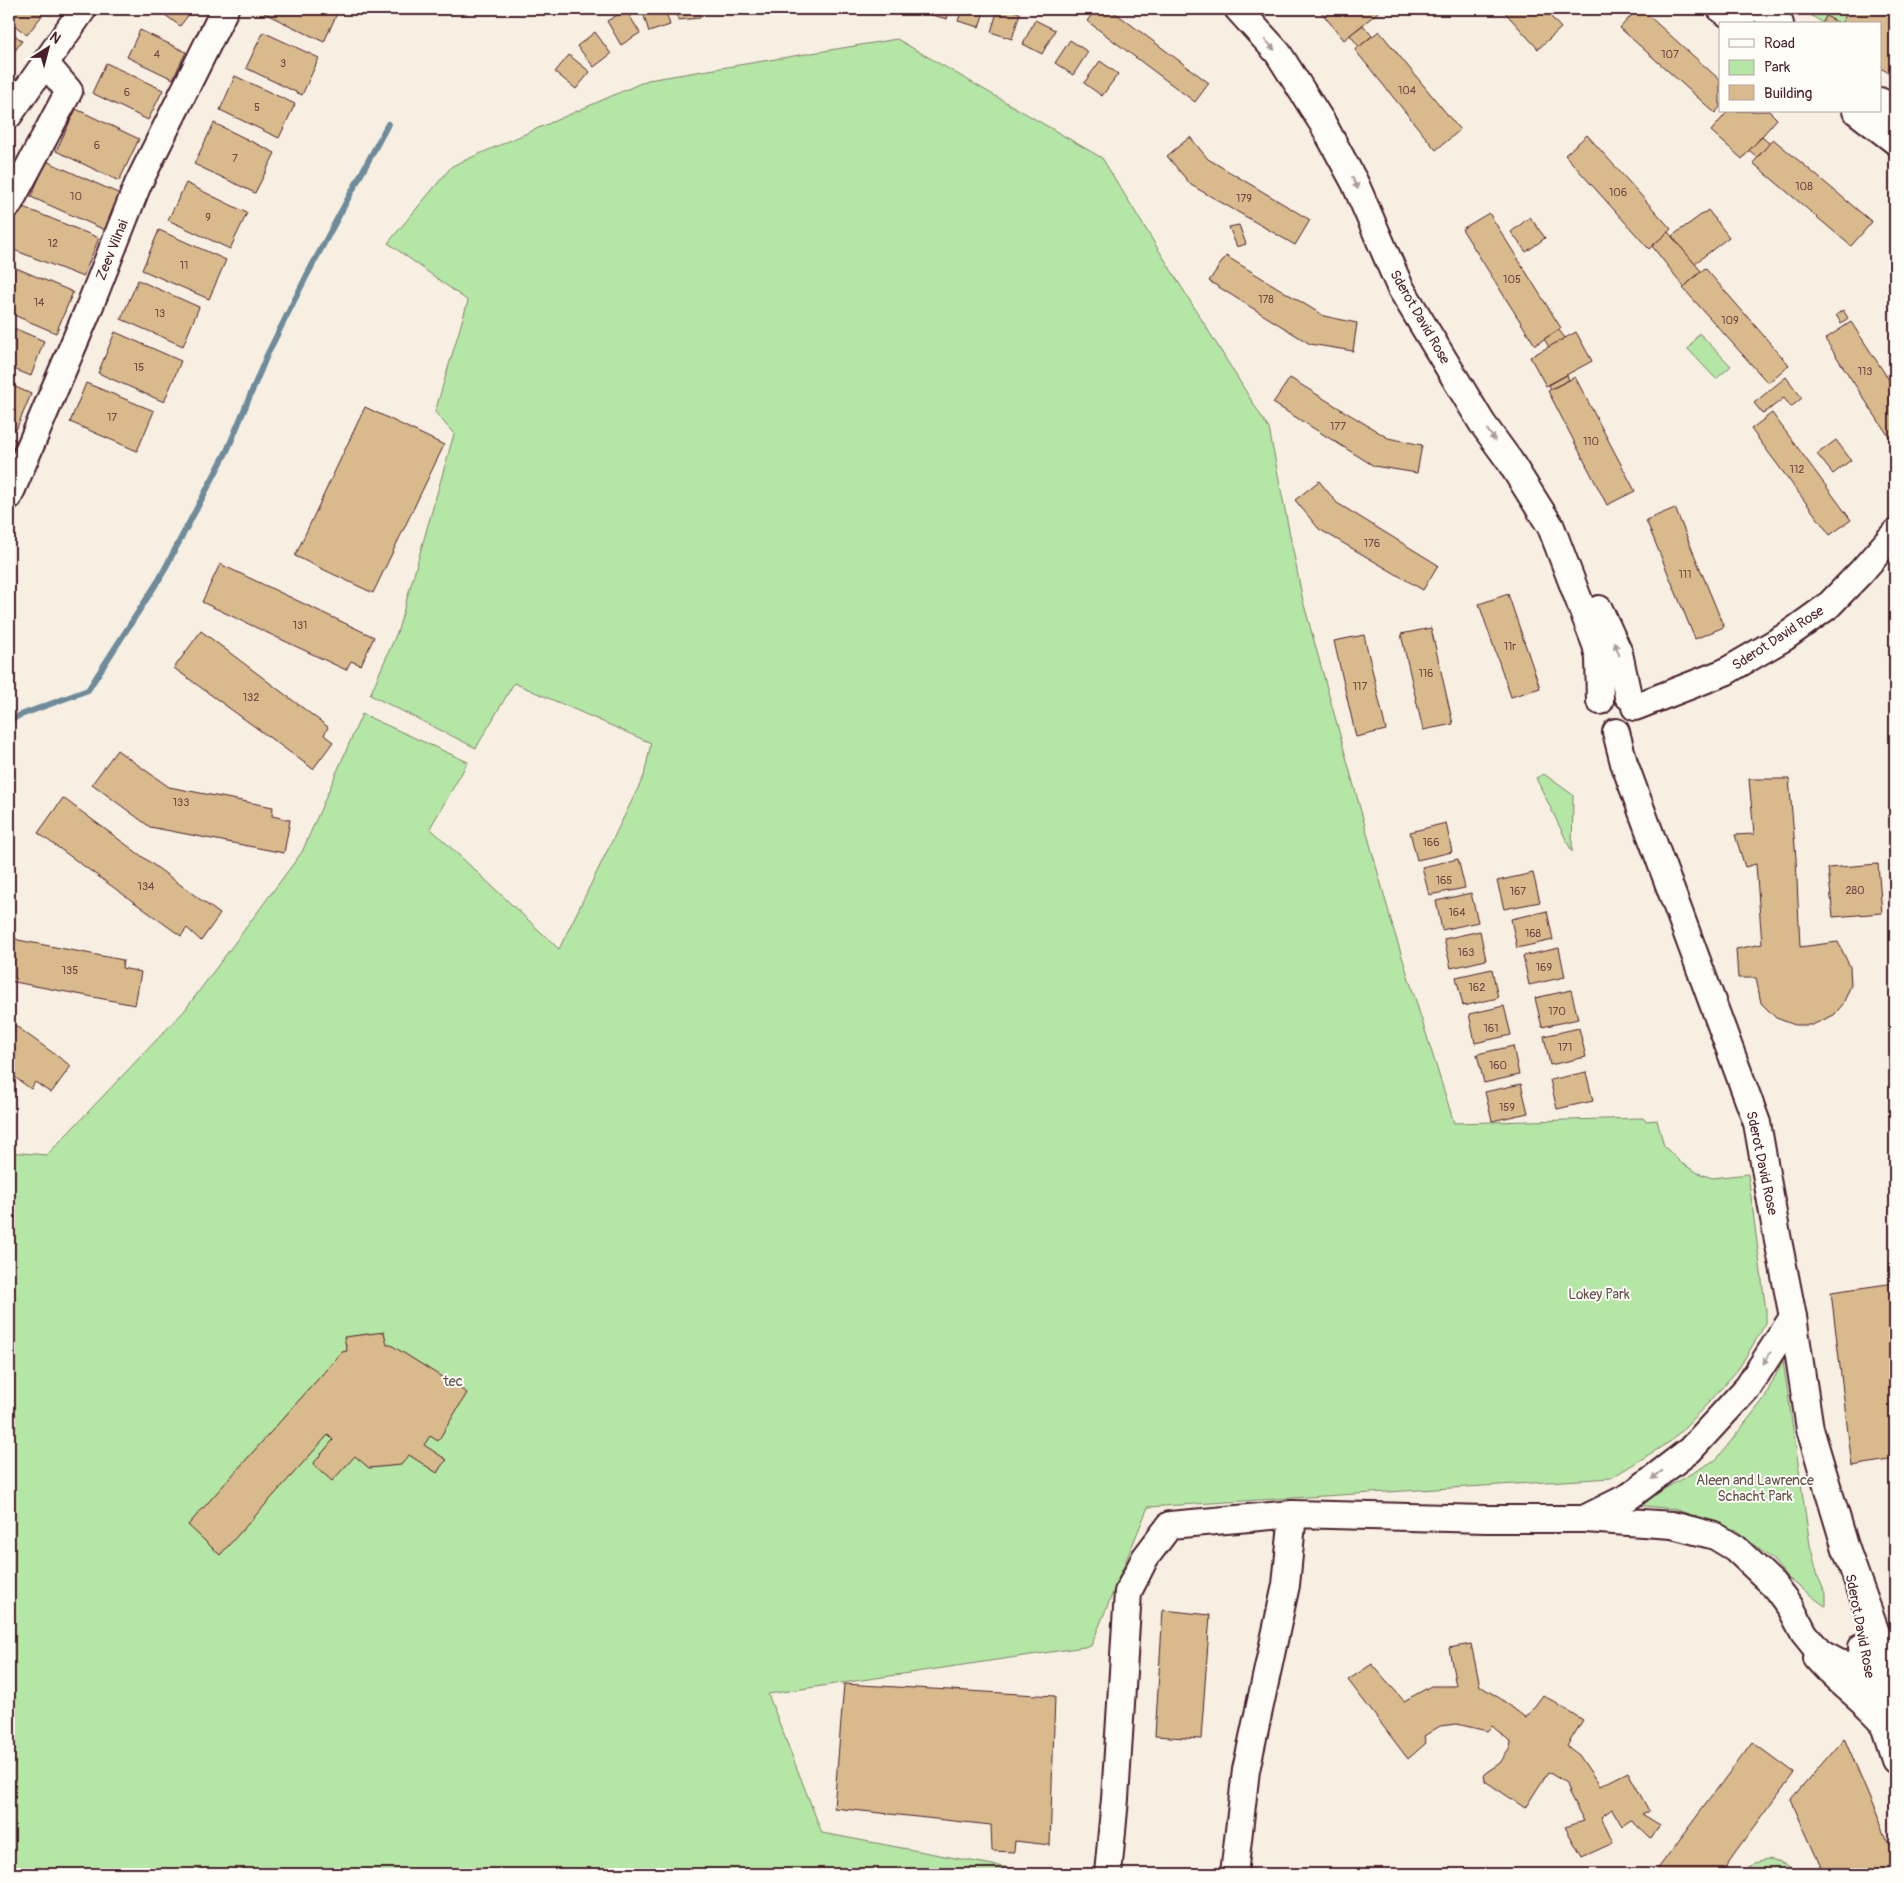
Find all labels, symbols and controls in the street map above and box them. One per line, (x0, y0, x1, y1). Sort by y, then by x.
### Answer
north arrow (22, 22, 72, 72)
legend (1719, 22, 1882, 112)
text: N (47, 28, 64, 48)
text: Road (1764, 34, 1795, 53)
one-way arrow (1265, 38, 1276, 51)
house number: 4 (154, 48, 161, 61)
house number: 107 (1661, 48, 1679, 61)
house number: 3 (280, 57, 286, 70)
text: Park (1764, 58, 1791, 77)
house number: 104 (1398, 84, 1417, 97)
text: Building (1764, 84, 1812, 103)
house number: 6 (124, 86, 130, 99)
house number: 5 (254, 101, 260, 114)
house number: 6 (94, 139, 100, 152)
house number: 7 (232, 152, 238, 165)
one-way arrow (1350, 176, 1359, 191)
house number: 108 (1795, 180, 1813, 193)
house number: 106 (1609, 186, 1627, 199)
house number: 10 (70, 190, 82, 203)
house number: 179 (1236, 192, 1252, 205)
house number: 9 (205, 211, 211, 224)
street label: Zeev Vilnai (92, 217, 132, 283)
house number: 12 (48, 237, 58, 250)
house number: 11 (180, 259, 188, 272)
street label: Sderot David Rose (1386, 267, 1454, 367)
house number: 105 (1503, 273, 1521, 286)
house number: 178 (1258, 293, 1274, 306)
house number: 14 (34, 296, 45, 309)
house number: 13 (155, 307, 165, 320)
house number: 109 (1721, 314, 1739, 327)
house number: 15 (134, 361, 144, 374)
house number: 113 (1858, 365, 1872, 378)
house number: 17 (107, 411, 117, 424)
house number: 177 (1330, 420, 1346, 433)
one-way arrow (1486, 428, 1496, 442)
house number: 110 (1583, 435, 1599, 448)
house number: 112 (1790, 463, 1804, 476)
house number: 176 (1364, 537, 1380, 550)
house number: 111 (1679, 568, 1691, 581)
street label: Sderot David Rose (1729, 602, 1827, 674)
house number: 131 (293, 619, 307, 632)
house number: 11r (1504, 640, 1516, 653)
one-way arrow (1613, 641, 1621, 656)
house number: 116 (1418, 667, 1434, 680)
house number: 117 (1353, 680, 1367, 693)
house number: 132 (243, 691, 259, 704)
house number: 133 (173, 796, 189, 809)
house number: 166 (1422, 836, 1440, 849)
house number: 165 (1436, 874, 1452, 887)
house number: 134 (138, 880, 155, 893)
house number: 280 (1845, 884, 1865, 897)
house number: 167 (1510, 885, 1526, 898)
house number: 164 (1448, 906, 1466, 919)
house number: 168 (1525, 927, 1542, 940)
house number: 163 (1458, 946, 1474, 959)
house number: 169 (1536, 961, 1553, 974)
house number: 135 (62, 964, 78, 977)
house number: 162 (1469, 981, 1485, 994)
house number: 170 (1548, 1005, 1566, 1018)
house number: 161 (1483, 1022, 1499, 1035)
house number: 171 (1558, 1041, 1572, 1054)
house number: 160 (1489, 1059, 1507, 1072)
house number: 159 (1499, 1101, 1515, 1114)
street label: Sderot David Rose (1743, 1110, 1781, 1217)
park label: Lokey Park (1568, 1286, 1630, 1303)
one-way arrow (1762, 1351, 1772, 1364)
park label: tec (442, 1373, 463, 1390)
one-way arrow (1650, 1470, 1663, 1481)
park label: Aleen and Lawrence Schacht Park (1696, 1472, 1814, 1505)
street label: Sderot David Rose (1842, 1572, 1878, 1680)

